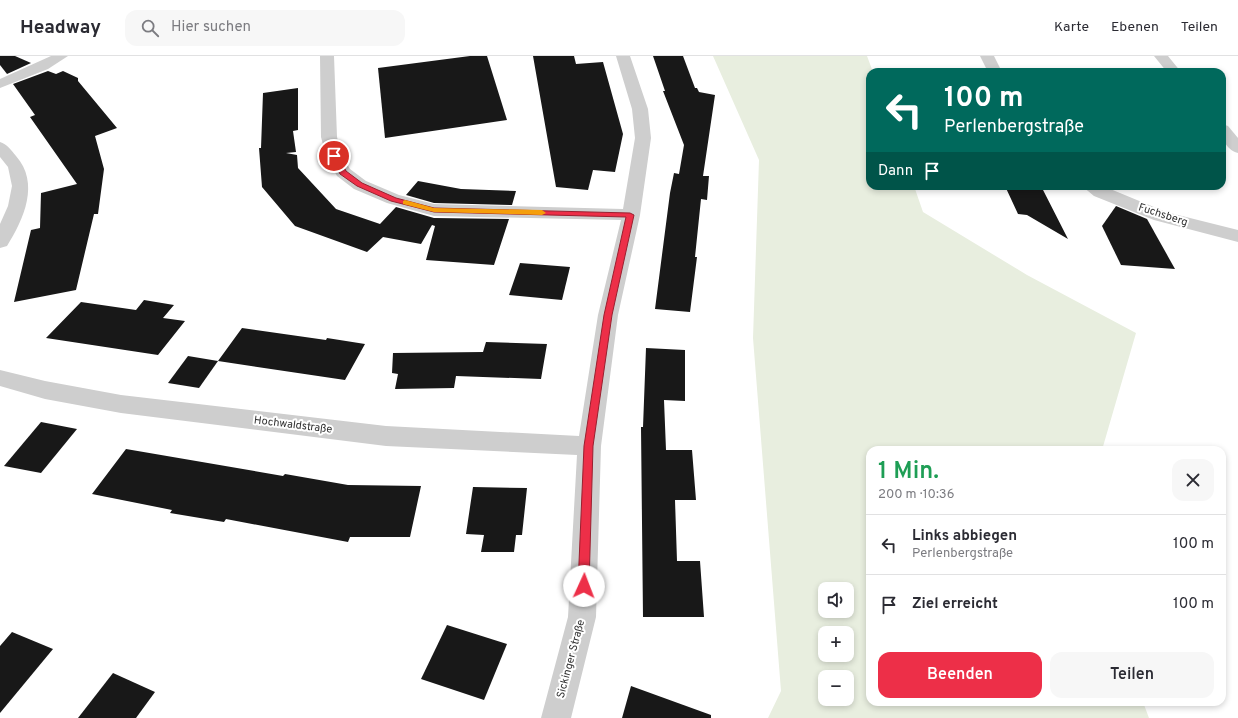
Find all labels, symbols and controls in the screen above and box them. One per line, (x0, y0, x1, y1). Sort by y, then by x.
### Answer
search box (125, 10, 405, 46)
text: Headway (20, 16, 101, 40)
icon: search (139, 17, 161, 39)
text: Hier suchen (171, 18, 251, 37)
text: Karte (1054, 19, 1089, 36)
text: Ebenen (1111, 19, 1159, 36)
text: Teilen (1181, 19, 1218, 36)
text: 100 m (944, 81, 1024, 117)
icon: left (878, 84, 930, 136)
text: Perlenbergstraße (944, 116, 1084, 139)
pin (317, 139, 351, 173)
icon: arrive (323, 145, 345, 167)
icon: arrive (921, 160, 943, 182)
text: Dann (878, 162, 913, 181)
street label: Fuchsberg (1136, 200, 1190, 230)
street label: Hochwaldstraße (253, 413, 333, 437)
text: 1 Min. (878, 457, 939, 487)
button: close (1172, 459, 1214, 501)
text: 200 m · 10:36 (878, 487, 954, 503)
text: Links abbiegen (912, 527, 1017, 546)
icon: left (878, 534, 900, 556)
text: 100 m (1173, 535, 1214, 554)
text: Perlenbergstraße (912, 546, 1013, 562)
position arrow (563, 565, 605, 607)
map controls (818, 582, 854, 706)
button: sound (818, 582, 854, 618)
icon: arrive (878, 594, 900, 616)
text: Ziel erreicht (912, 595, 998, 614)
text: 100 m (1173, 595, 1214, 614)
street label: Sickinger Straße (554, 618, 588, 700)
button: + (818, 626, 854, 662)
button: Beenden (878, 652, 1042, 698)
button: Teilen (1050, 652, 1214, 698)
button: − (818, 670, 854, 706)

